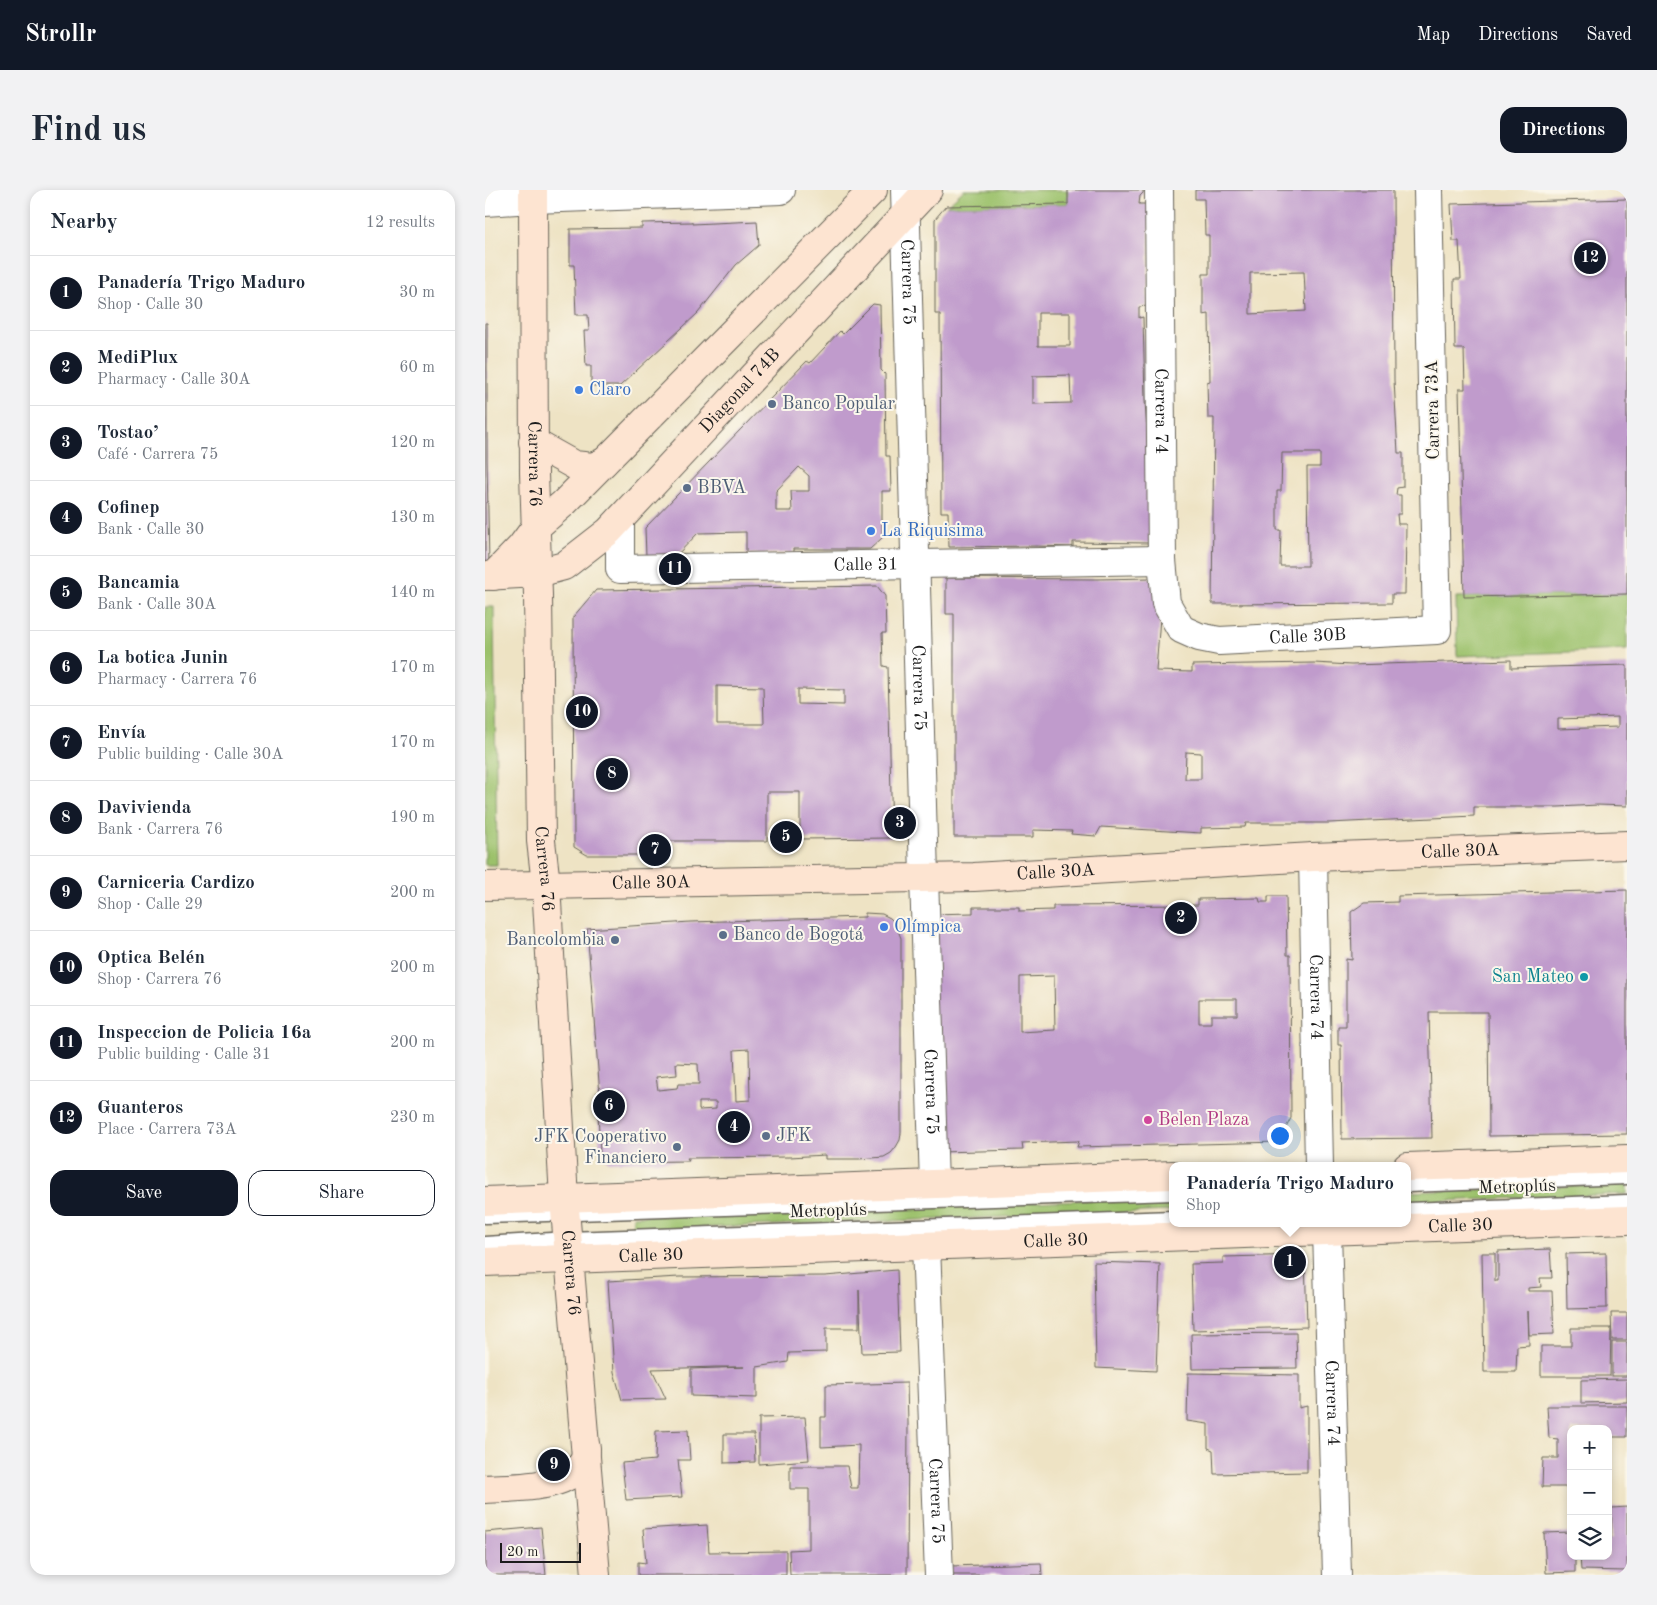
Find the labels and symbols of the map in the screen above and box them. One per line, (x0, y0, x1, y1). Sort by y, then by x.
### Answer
street label: Carrera 75 (897, 239, 918, 325)
pin: 12 (1574, 239, 1606, 277)
street label: Diagonal 74B (697, 345, 784, 437)
street label: Carrera 73A (1423, 360, 1443, 460)
street label: Carrera 74 (1151, 368, 1170, 454)
place label: Claro (589, 381, 631, 399)
marker: Claro (573, 384, 585, 396)
place label: Banco Popular (782, 395, 896, 413)
marker: Banco Popular (766, 398, 778, 410)
street label: Carrera 76 (525, 421, 544, 507)
place label: BBVA (697, 479, 747, 497)
marker: BBVA (681, 482, 693, 494)
place label: La Riquisima (881, 522, 984, 540)
marker: La Riquisima (865, 525, 877, 537)
pin: 11 (659, 550, 691, 588)
street label: Calle 31 (833, 555, 899, 574)
street label: Calle 30B (1268, 626, 1347, 647)
street label: Carrera 75 (909, 644, 929, 731)
pin: 10 (566, 693, 598, 731)
pin: 8 (596, 755, 628, 793)
pin: 3 (884, 804, 916, 842)
pin: 5 (770, 818, 802, 856)
street label: Carrera 76 (532, 826, 557, 912)
pin: 7 (639, 831, 671, 869)
street label: Calle 30A (1421, 841, 1500, 862)
street label: Calle 30A (1016, 861, 1096, 883)
street label: Calle 30A (611, 873, 691, 893)
pin: 2 (1165, 899, 1197, 937)
place label: Olímpica (894, 918, 962, 936)
marker: Olímpica (878, 921, 890, 933)
place label: Banco de Bogotá (733, 926, 864, 944)
marker: Banco de Bogotá (717, 929, 729, 941)
place label: Bancolombia (506, 931, 605, 949)
marker: Bancolombia (609, 934, 621, 946)
street label: Carrera 74 (1306, 954, 1326, 1040)
place label: San Mateo (1492, 968, 1574, 986)
marker: San Mateo (1578, 971, 1590, 983)
street label: Carrera 75 (921, 1048, 941, 1135)
pin: 6 (593, 1087, 625, 1125)
pin: 4 (718, 1108, 750, 1146)
place label: Belen Plaza (1158, 1111, 1250, 1129)
marker: Belen Plaza (1142, 1114, 1154, 1126)
your location (1267, 1123, 1293, 1149)
place label: JFK (776, 1127, 812, 1145)
place label: JFK Cooperativo Financiero (534, 1128, 667, 1167)
marker: JFK (760, 1130, 772, 1142)
marker: JFK Cooperativo Financiero (671, 1141, 683, 1153)
street label: Metroplús (1478, 1177, 1556, 1197)
street label: Metroplús (789, 1201, 867, 1221)
street label: Calle 30 (1428, 1216, 1493, 1236)
street label: Carrera 76 (558, 1229, 583, 1317)
street label: Calle 30 (1023, 1231, 1088, 1251)
pin: 1 (1274, 1243, 1306, 1281)
street label: Calle 30 (618, 1246, 684, 1266)
street label: Carrera 74 (1322, 1360, 1342, 1446)
pin: 9 (538, 1446, 570, 1484)
street label: Carrera 75 (925, 1457, 947, 1544)
scale bar (500, 1540, 581, 1563)

